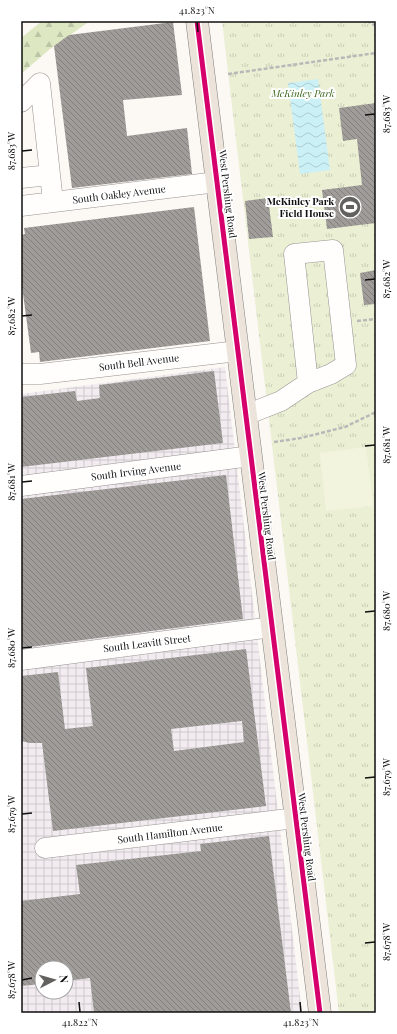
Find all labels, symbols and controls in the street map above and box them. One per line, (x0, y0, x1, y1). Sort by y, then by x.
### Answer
text: 41.823°N (179, 3, 215, 17)
park label: McKinley Park (270, 86, 335, 100)
text: 87.683°W (379, 94, 393, 133)
text: 87.683°W (4, 131, 18, 170)
street label: West Pershing Road (216, 148, 240, 239)
street label: South Oakley Avenue (72, 181, 166, 207)
place label: McKinley Park Field House (267, 194, 334, 220)
sports icon: McKinley Park Field House (337, 194, 363, 220)
text: 87.682°W (379, 259, 393, 298)
text: 87.682°W (4, 296, 18, 335)
street label: South Bell Avenue (98, 350, 180, 374)
text: 87.681°W (379, 425, 393, 464)
street label: South Irving Avenue (90, 459, 182, 483)
text: 87.681°W (4, 462, 18, 501)
street label: West Pershing Road (255, 470, 279, 561)
text: 87.680°W (379, 590, 393, 631)
text: 87.680°W (4, 627, 18, 668)
street label: South Leavitt Street (102, 631, 192, 655)
text: 87.679°W (379, 757, 393, 796)
street label: West Pershing Road (295, 791, 319, 882)
text: 87.679°W (4, 794, 18, 833)
street label: South Hamilton Avenue (117, 820, 223, 846)
text: 87.678°W (379, 922, 393, 961)
text: 87.678°W (4, 960, 18, 999)
north arrow (34, 960, 74, 1000)
text: N (57, 974, 72, 984)
text: 41.822°N (62, 1015, 98, 1029)
text: 41.823°N (283, 1015, 319, 1029)

